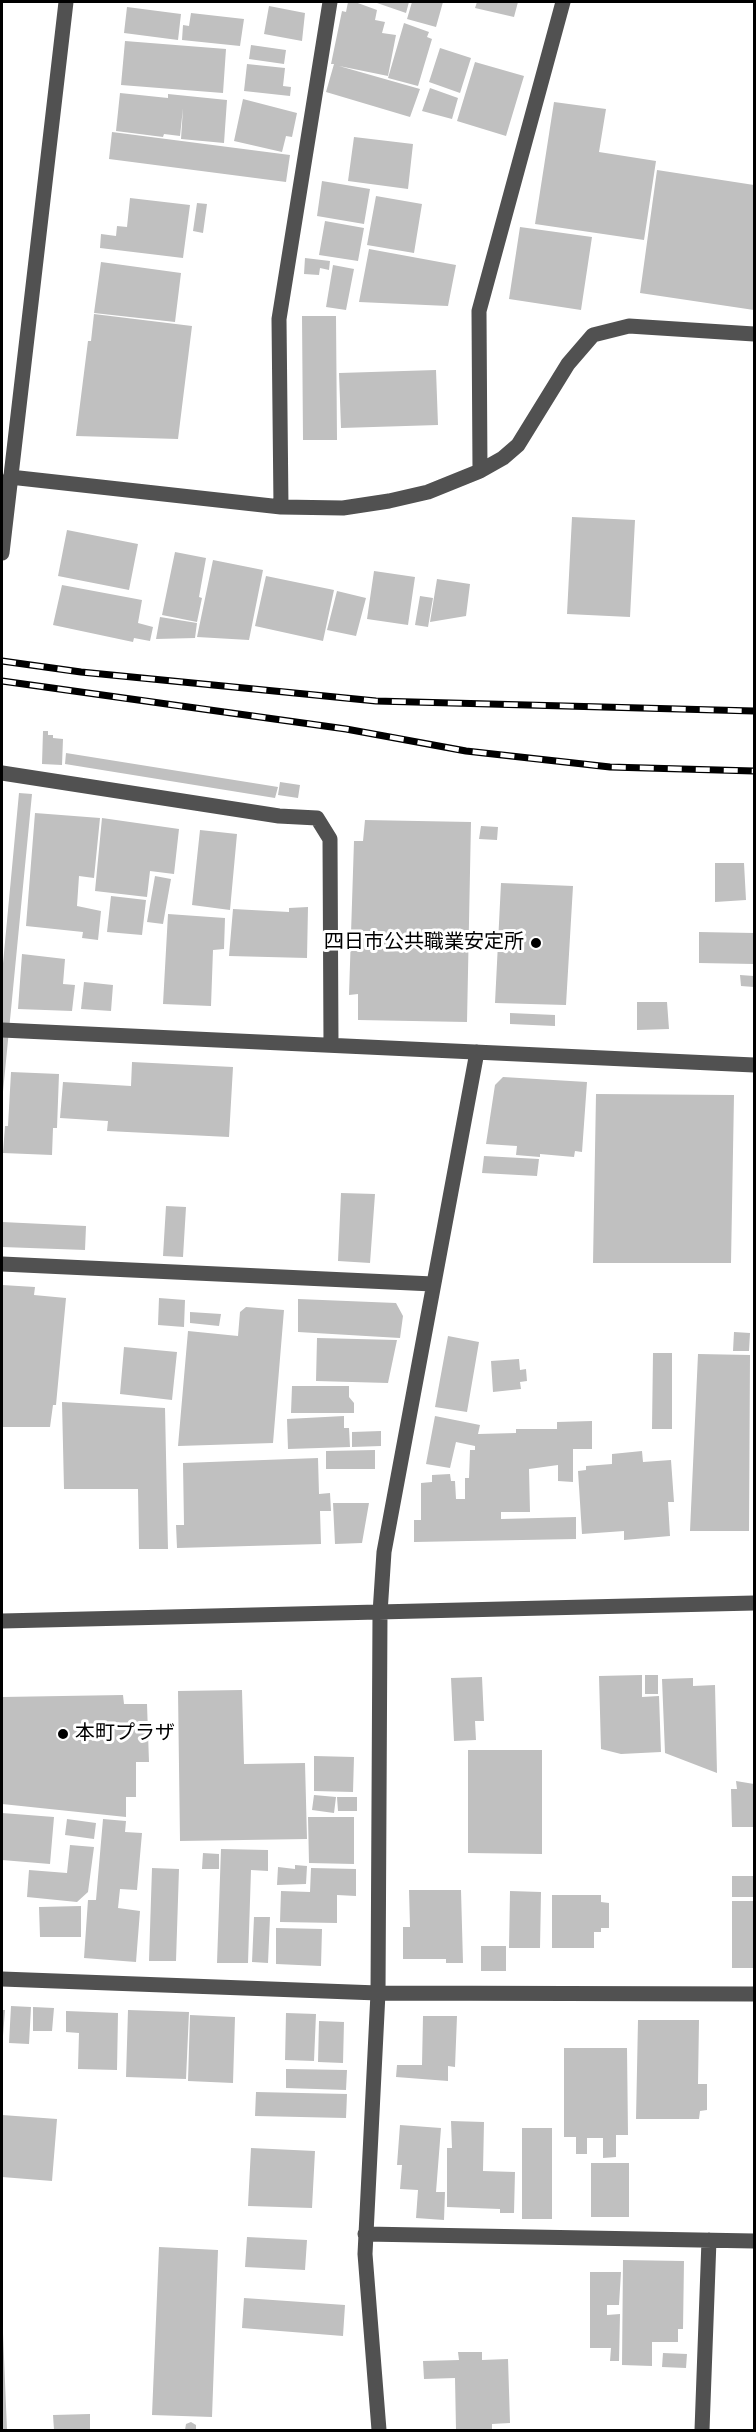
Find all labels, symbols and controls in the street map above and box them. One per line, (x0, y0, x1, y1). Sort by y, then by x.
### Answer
place label: 四日市公共職業安定所 (324, 931, 524, 955)
marker: 四日市公共職業安定所 (529, 936, 543, 950)
place label: 本町プラザ (75, 1722, 175, 1746)
marker: 本町プラザ (56, 1727, 70, 1741)

